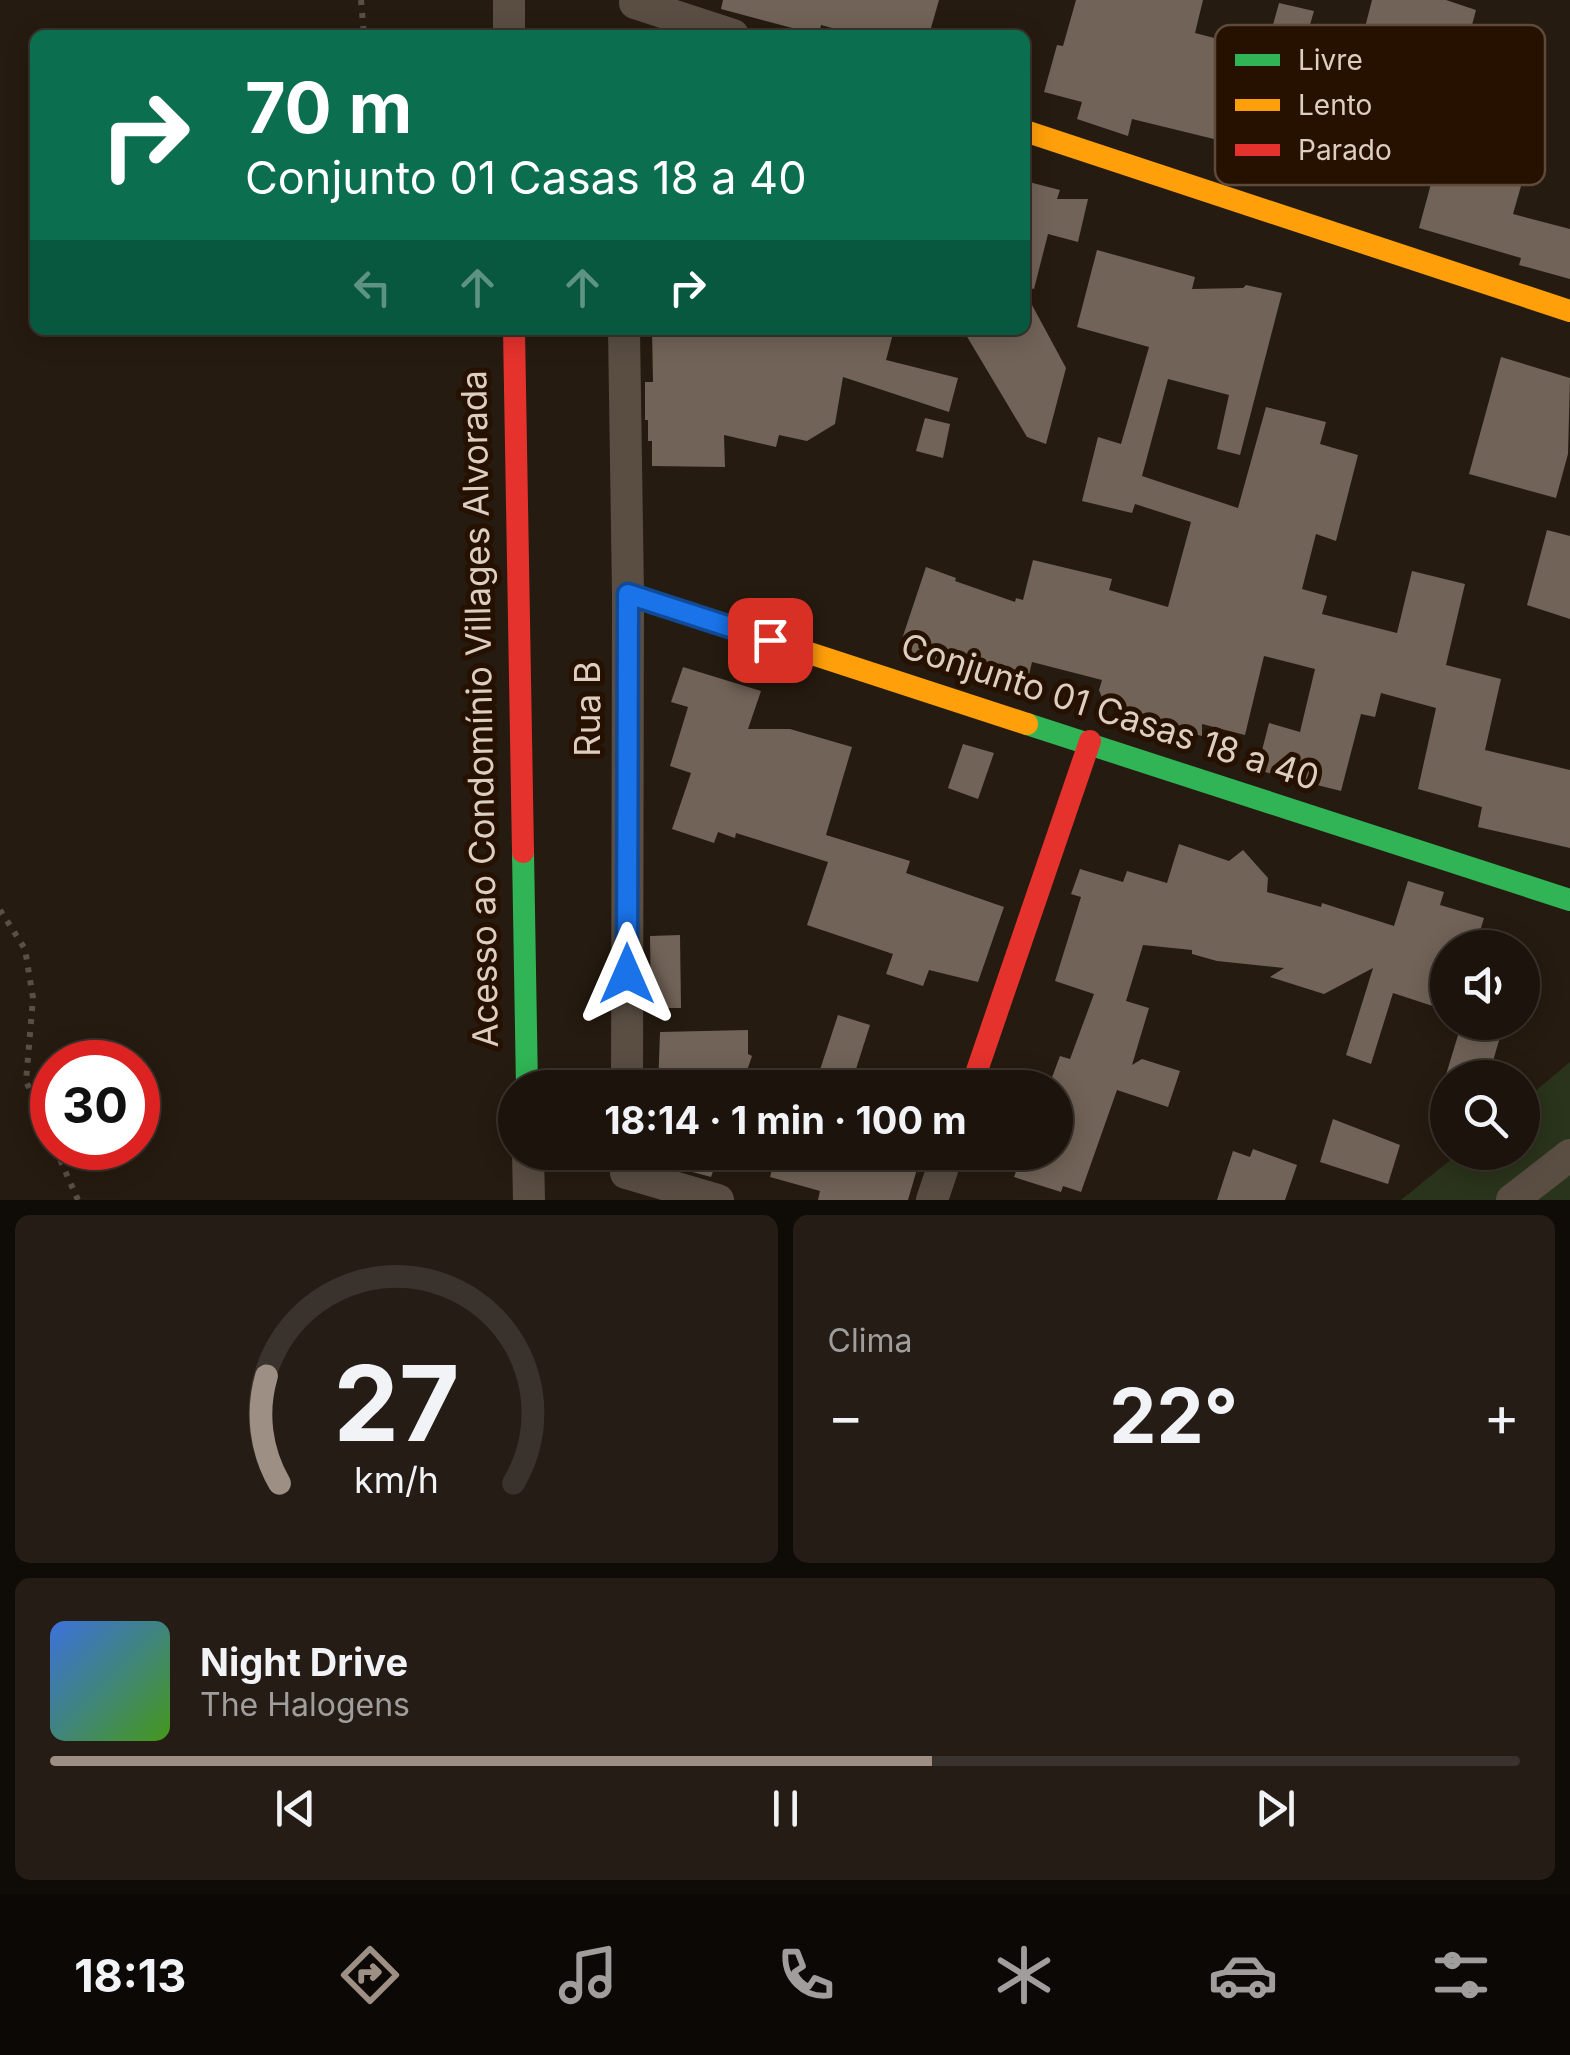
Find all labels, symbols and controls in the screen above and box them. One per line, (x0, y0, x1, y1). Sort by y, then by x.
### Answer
legend (1215, 25, 1545, 185)
text: Livre (1298, 43, 1363, 77)
text: 70 m (245, 65, 412, 150)
icon: right (80, 70, 210, 200)
text: Lento (1298, 88, 1372, 122)
text: Parado (1298, 133, 1392, 167)
text: Conjunto 01 Casas 18 a 40 (245, 150, 807, 205)
icon: left (345, 260, 400, 315)
icon: ahead (450, 260, 505, 315)
icon: ahead (555, 260, 610, 315)
icon: right (660, 260, 715, 315)
street label: Acesso ao Condomínio Villages Alvorada (452, 370, 506, 1048)
pin (728, 598, 813, 683)
icon: arrive (743, 613, 798, 668)
street label: Conjunto 01 Casas 18 a 40 (896, 624, 1324, 799)
street label: Rua B (566, 661, 608, 757)
position arrow (575, 922, 679, 1026)
map controls (1430, 930, 1540, 1170)
button: sound (1430, 930, 1540, 1040)
speed limit sign: 30 (30, 1040, 160, 1170)
button: search (1430, 1060, 1540, 1170)
text: 18:14 · 1 min · 100 m (604, 1097, 967, 1143)
text: Clima (828, 1321, 912, 1360)
text: 27 (333, 1340, 459, 1466)
text: 22° (1109, 1370, 1238, 1461)
text: − (828, 1383, 864, 1449)
text: + (1484, 1383, 1520, 1449)
text: km/h (354, 1458, 439, 1502)
text: Night Drive (200, 1639, 408, 1685)
text: The Halogens (200, 1685, 410, 1724)
icon: previous (268, 1781, 323, 1836)
icon: pause (758, 1781, 813, 1836)
icon: next (1248, 1781, 1303, 1836)
icon: directions (335, 1940, 405, 2010)
icon: music (553, 1940, 623, 2010)
icon: phone (771, 1940, 841, 2010)
icon: climate (989, 1940, 1059, 2010)
icon: car (1208, 1940, 1278, 2010)
icon: filters (1426, 1940, 1496, 2010)
text: 18:13 (74, 1948, 186, 2003)

